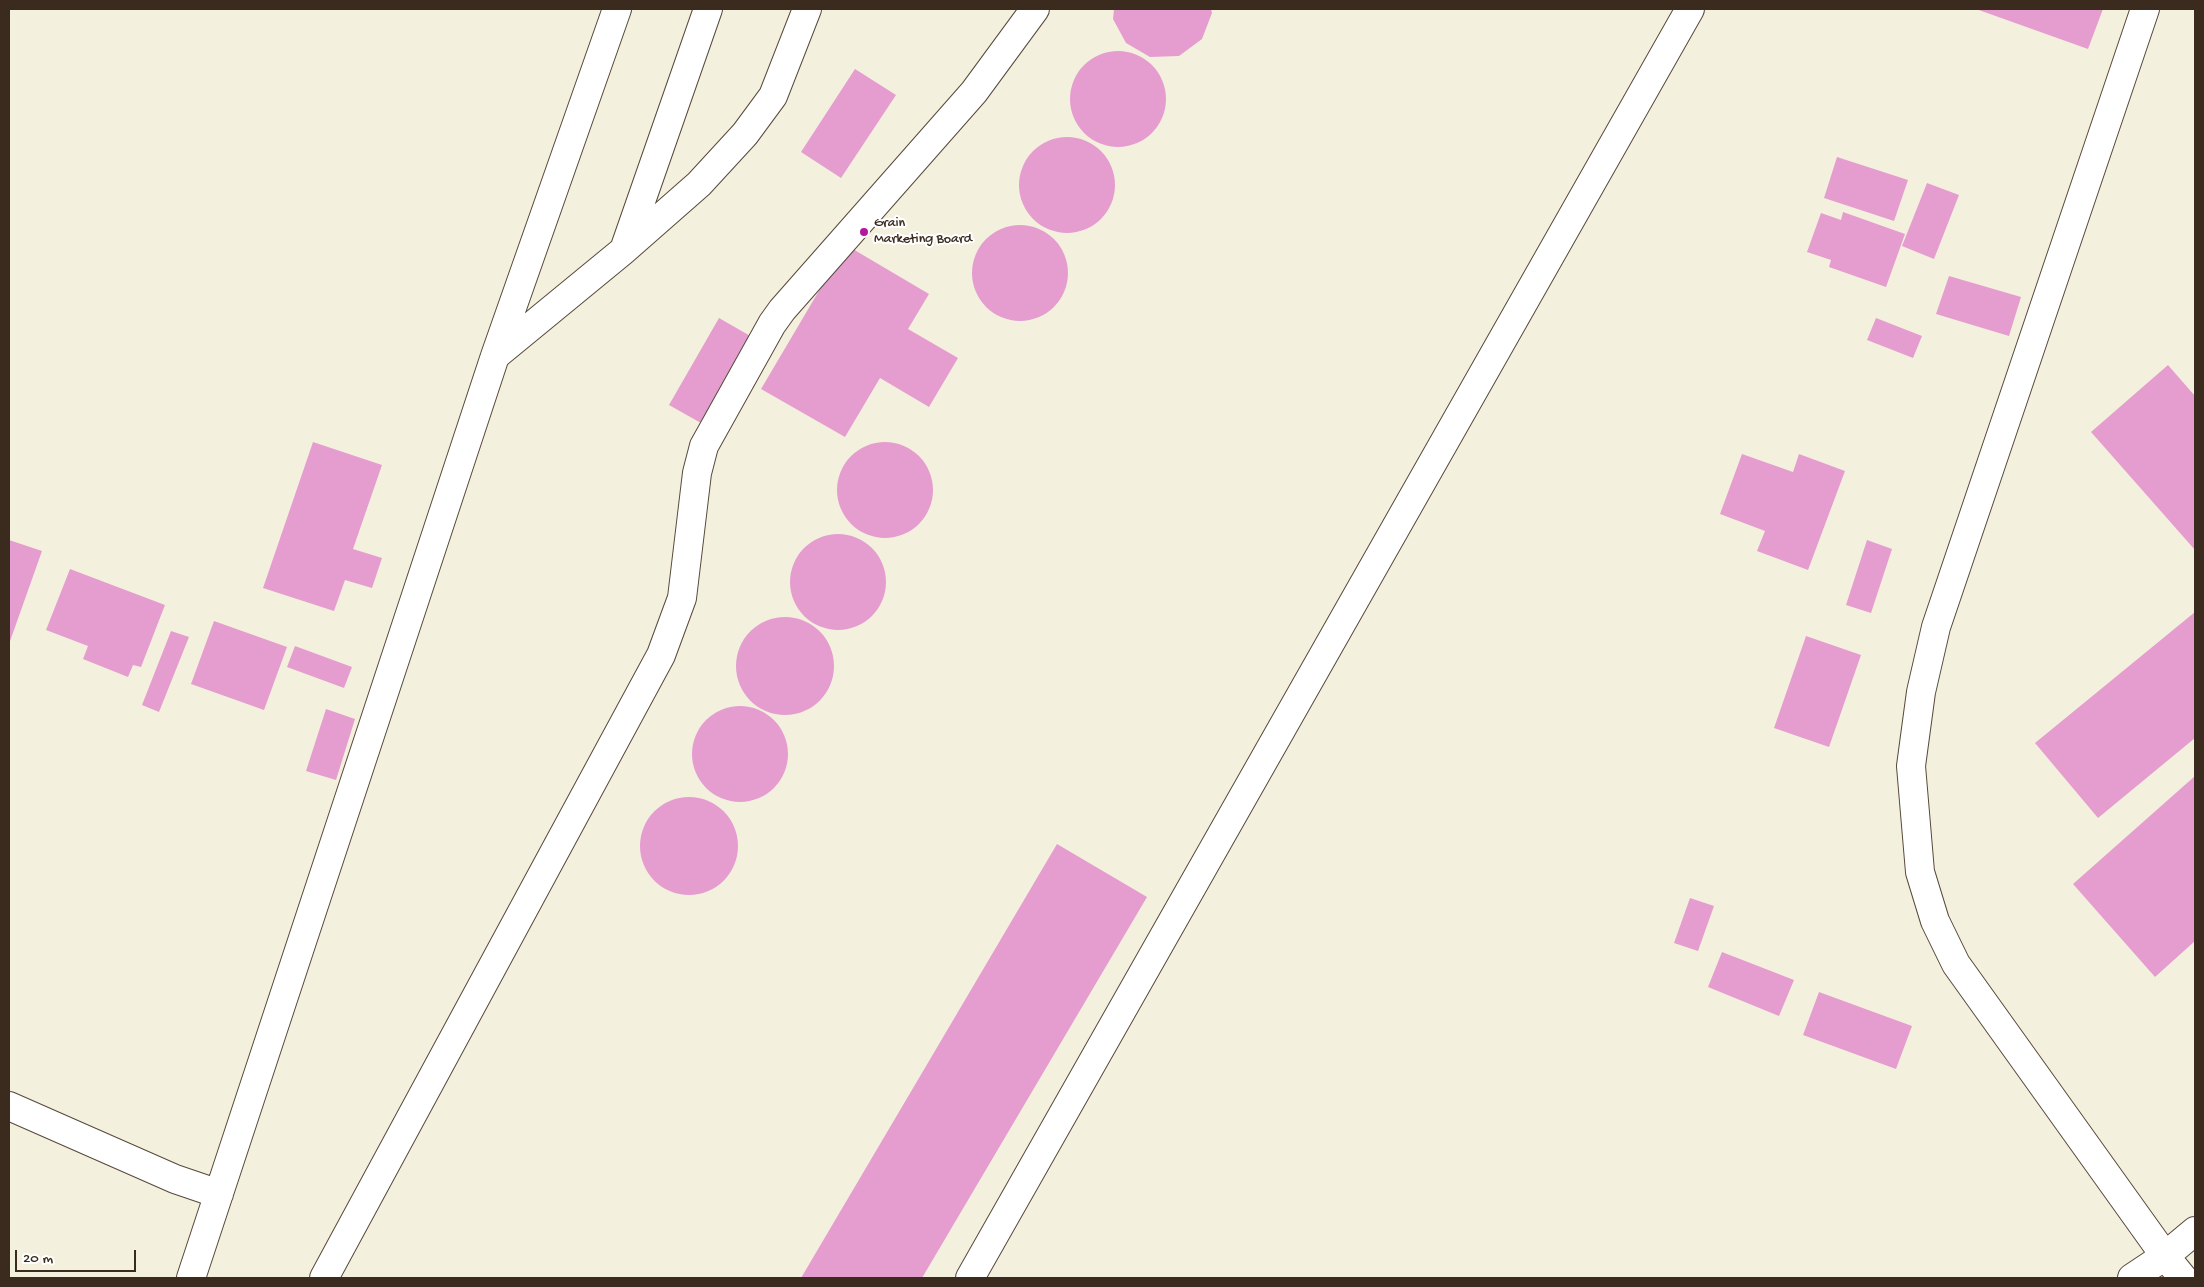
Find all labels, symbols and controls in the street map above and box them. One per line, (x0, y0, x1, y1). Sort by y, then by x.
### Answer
place label: Grain Marketing Board (874, 216, 972, 248)
marker: Grain Marketing Board (858, 226, 870, 238)
scale bar (18, 1240, 139, 1272)
text: 20 m (23, 1250, 53, 1268)

